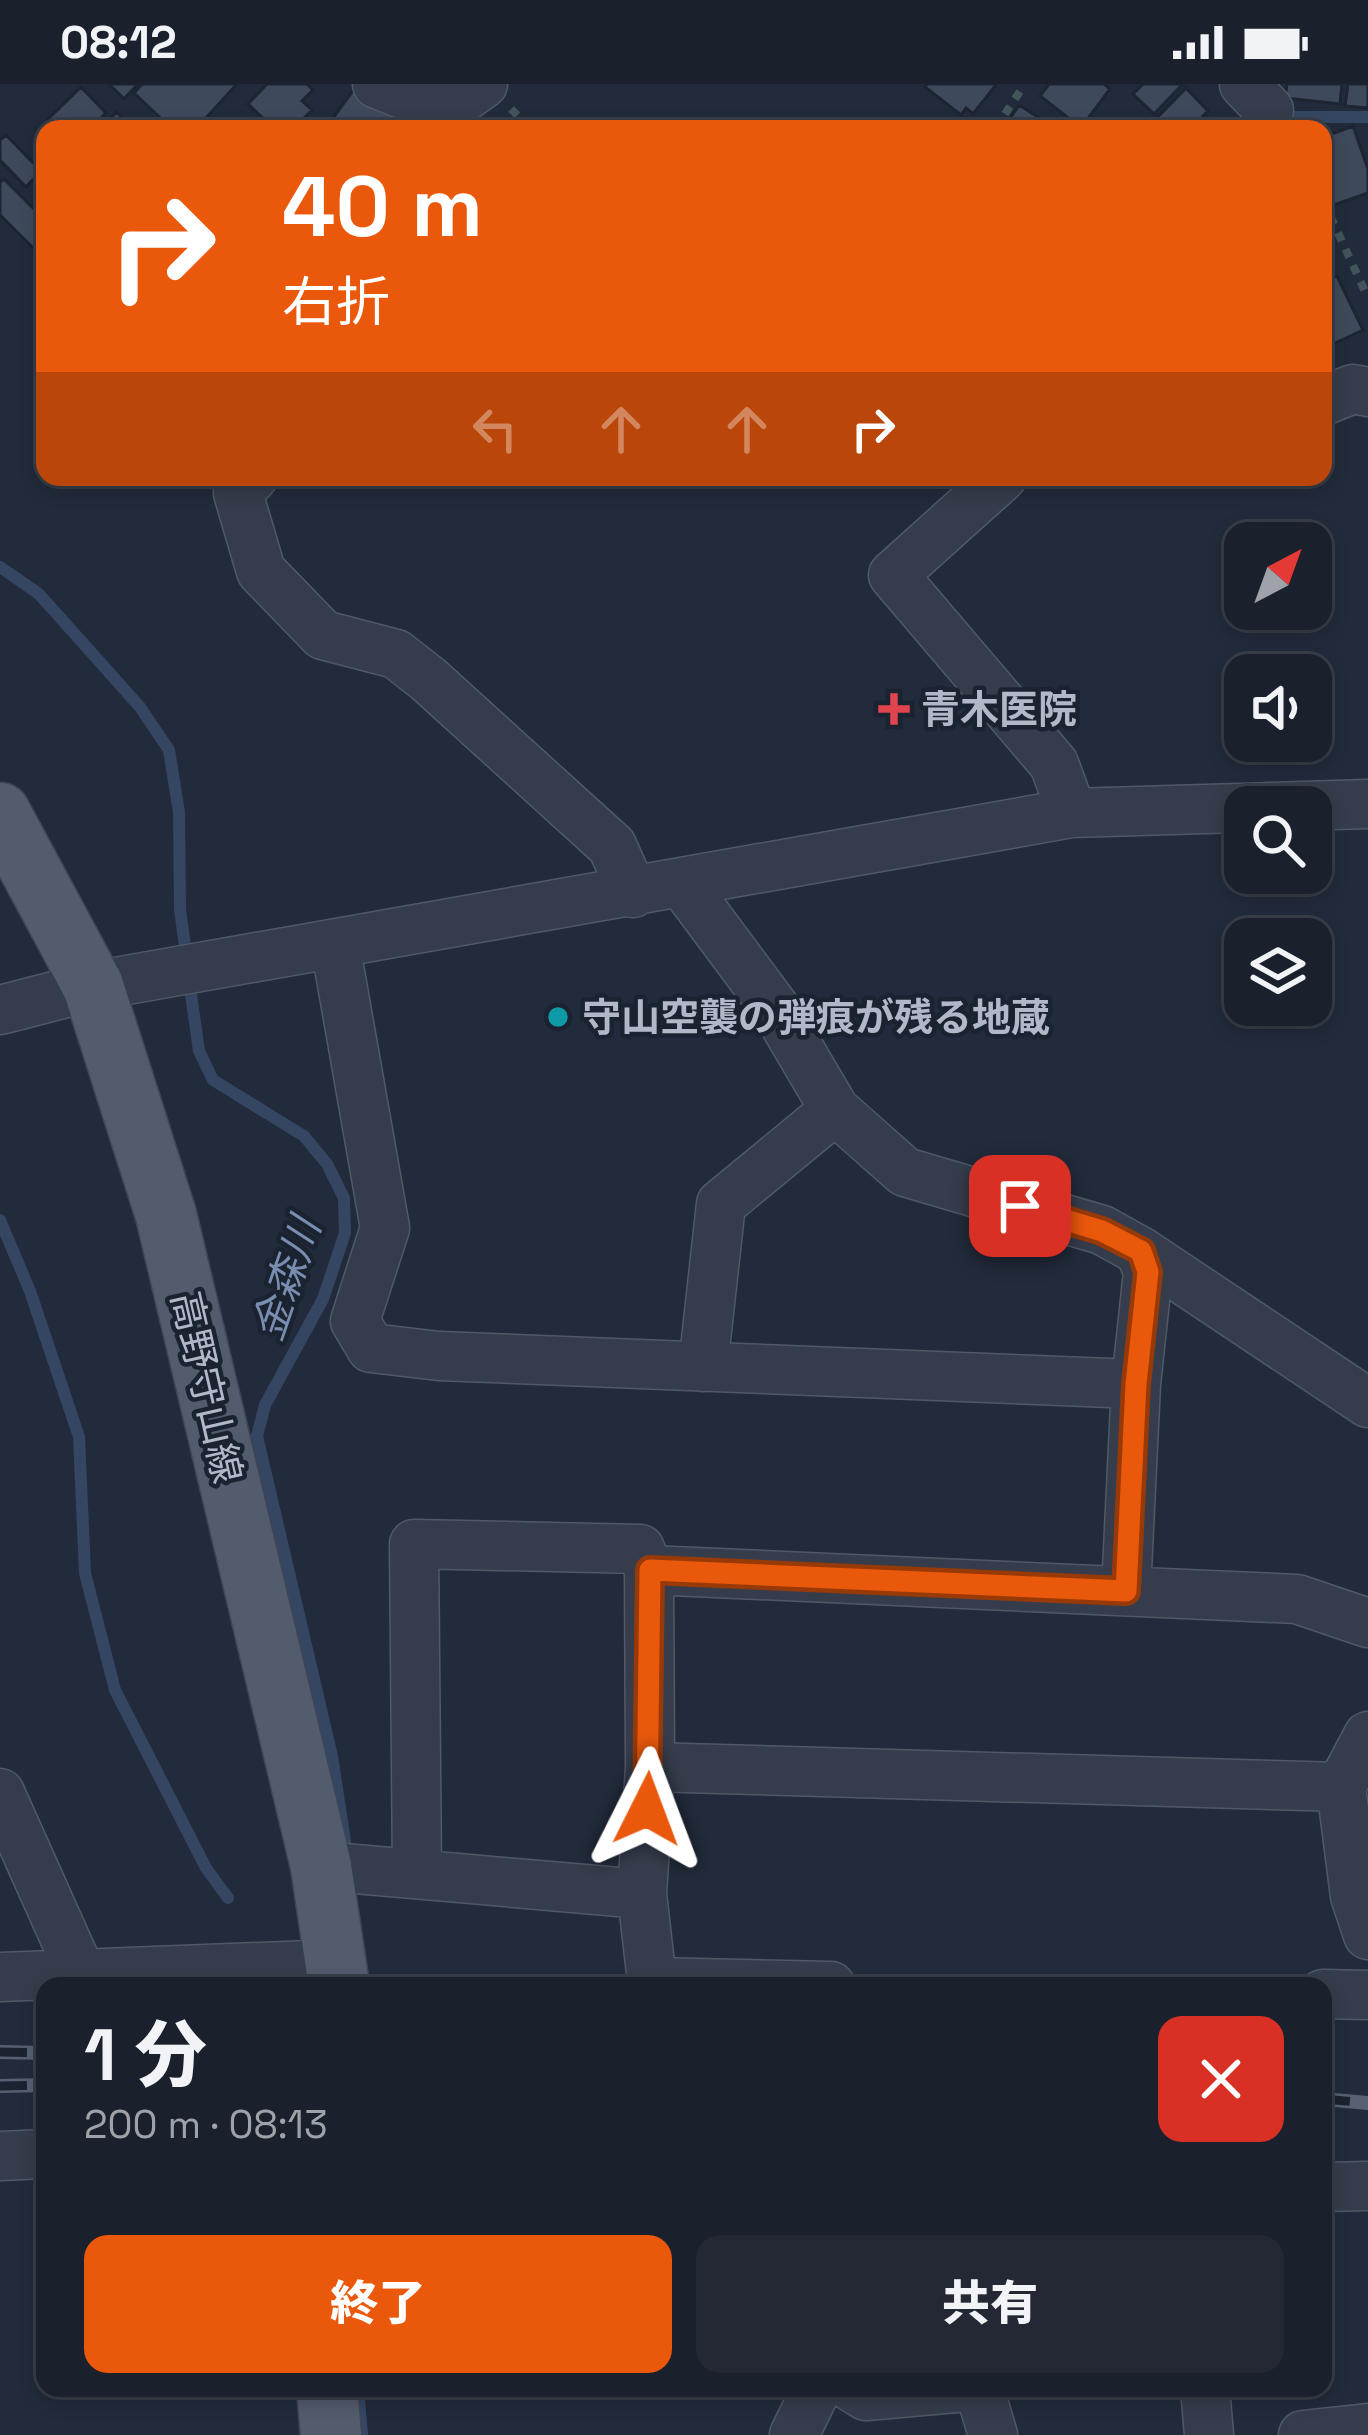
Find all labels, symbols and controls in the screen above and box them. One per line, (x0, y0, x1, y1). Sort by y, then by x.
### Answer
text: 08:12 (60, 14, 177, 71)
text: 40 m (282, 153, 483, 261)
icon: right (84, 168, 240, 324)
text: 右折 (282, 268, 390, 337)
icon: left (462, 396, 528, 462)
icon: ahead (588, 396, 654, 462)
icon: ahead (714, 396, 780, 462)
icon: right (840, 396, 906, 462)
north arrow (1224, 522, 1332, 630)
map controls (1224, 522, 1332, 1026)
button: sound (1224, 654, 1332, 762)
place label: 青木医院 (921, 685, 1077, 734)
marker: 青木医院 (878, 693, 910, 725)
button: search (1224, 786, 1332, 894)
button: layers (1224, 918, 1332, 1026)
place label: 守山空襲の弾痕が残る地蔵 (582, 993, 1050, 1042)
marker: 守山空襲の弾痕が残る地蔵 (545, 1004, 571, 1030)
pin (969, 1155, 1071, 1257)
icon: arrive (987, 1173, 1053, 1239)
water label: 金森川 (241, 1207, 333, 1347)
street label: 高野守山線 (161, 1287, 252, 1488)
position arrow (584, 1746, 710, 1872)
text: 1 分 (84, 2009, 207, 2101)
button: close (1158, 2016, 1284, 2142)
text: 200 m · 08:13 (84, 2100, 327, 2149)
button: 終了 (84, 2235, 672, 2373)
button: 共有 (696, 2235, 1284, 2373)

